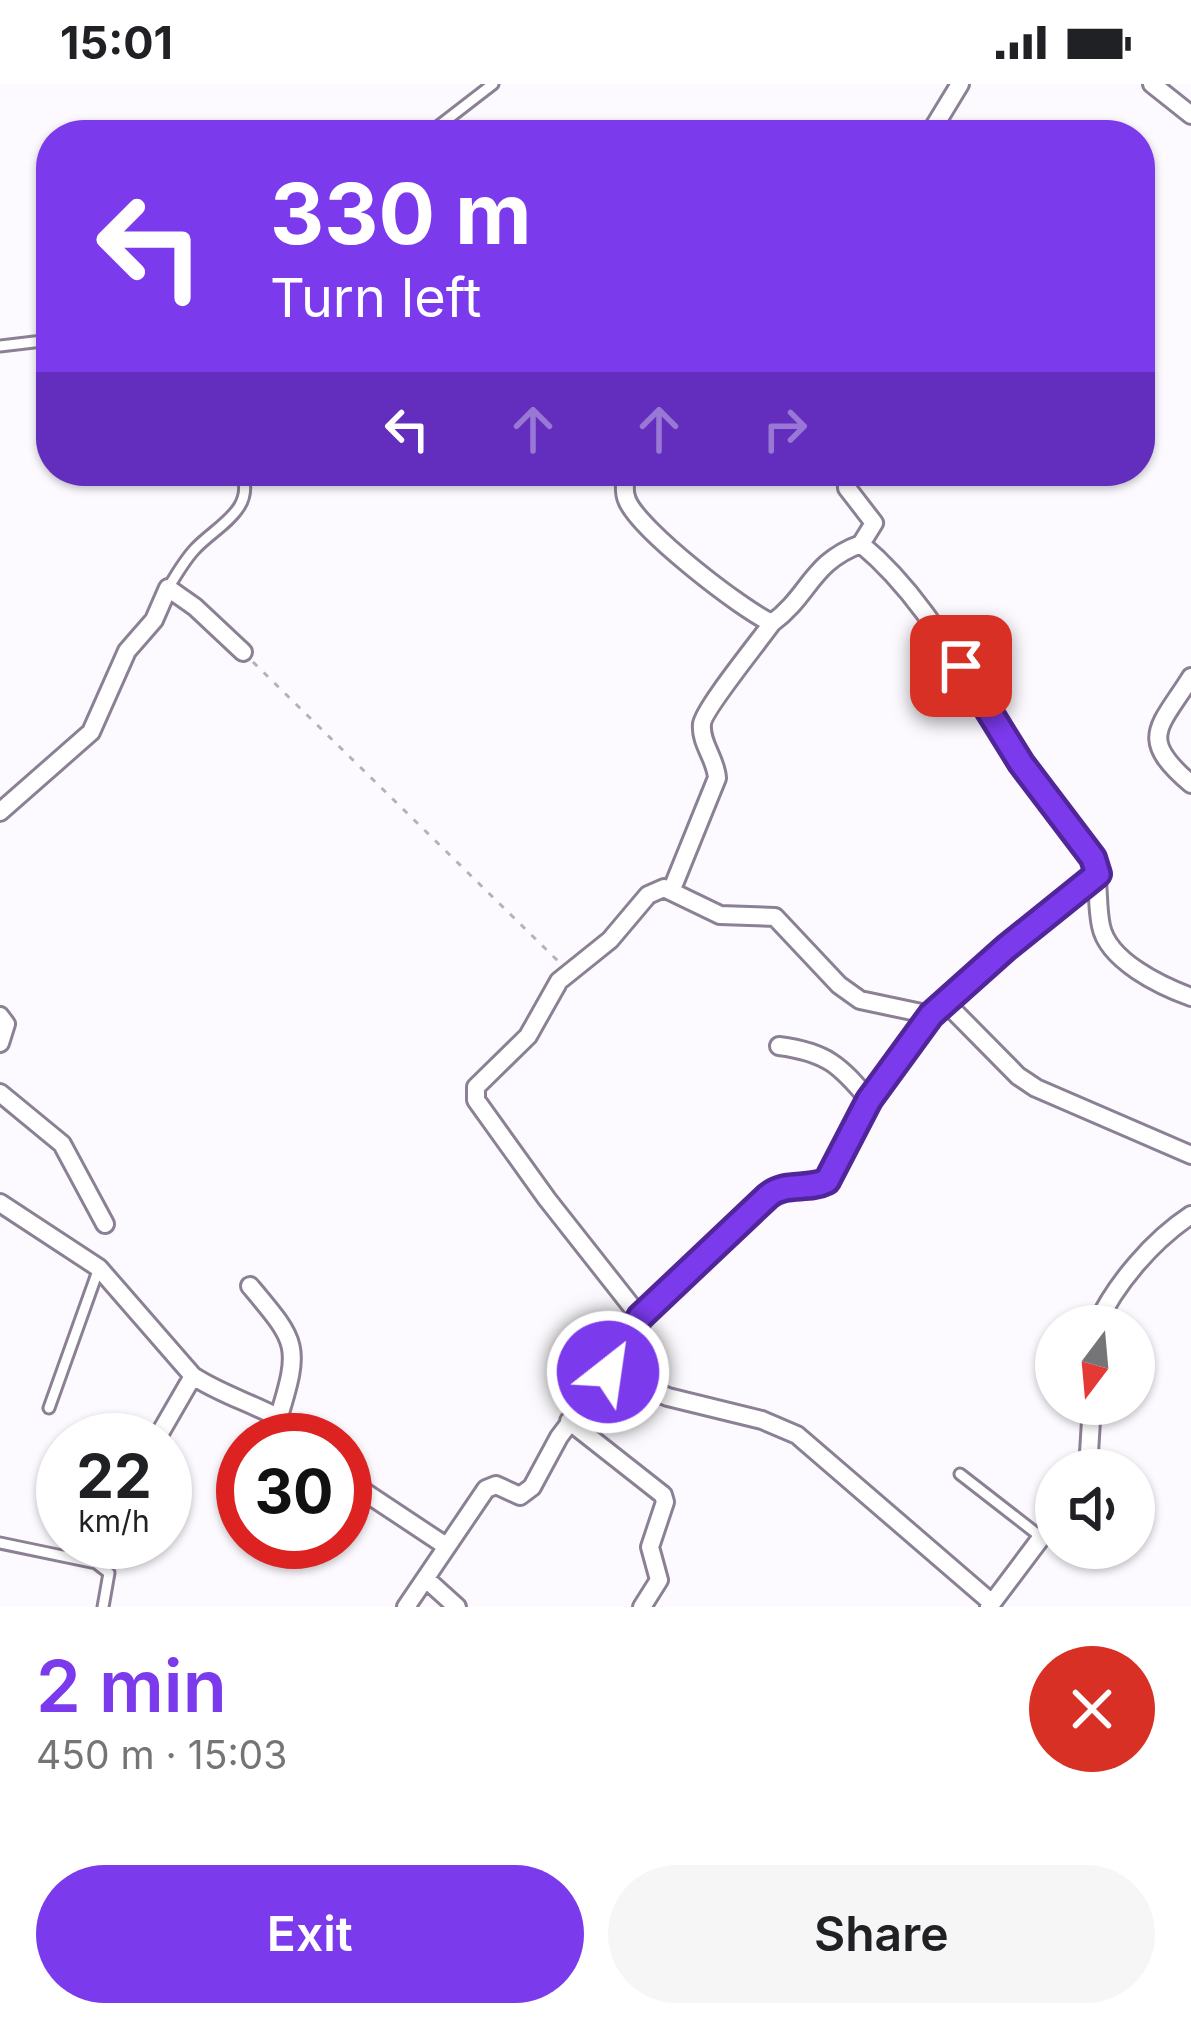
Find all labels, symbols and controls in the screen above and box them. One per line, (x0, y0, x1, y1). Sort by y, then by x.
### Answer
text: 15:01 (60, 15, 173, 70)
text: 330 m (270, 163, 532, 264)
icon: left (72, 168, 228, 324)
text: Turn left (270, 265, 481, 330)
icon: left (374, 396, 440, 462)
icon: ahead (500, 396, 566, 462)
icon: ahead (626, 396, 692, 462)
icon: right (752, 396, 818, 462)
pin (910, 615, 1012, 717)
icon: arrive (928, 633, 994, 699)
north arrow (1035, 1305, 1155, 1425)
map controls (1035, 1305, 1155, 1569)
position arrow (545, 1309, 671, 1435)
speed limit sign: 30 (216, 1413, 372, 1569)
text: 22 (76, 1440, 152, 1512)
button: sound (1035, 1449, 1155, 1569)
text: km/h (78, 1503, 150, 1539)
text: 2 min (36, 1642, 227, 1729)
button: close (1029, 1646, 1155, 1772)
text: 450 m · 15:03 (36, 1731, 287, 1778)
button: Exit (36, 1865, 584, 2003)
button: Share (608, 1865, 1155, 2003)

